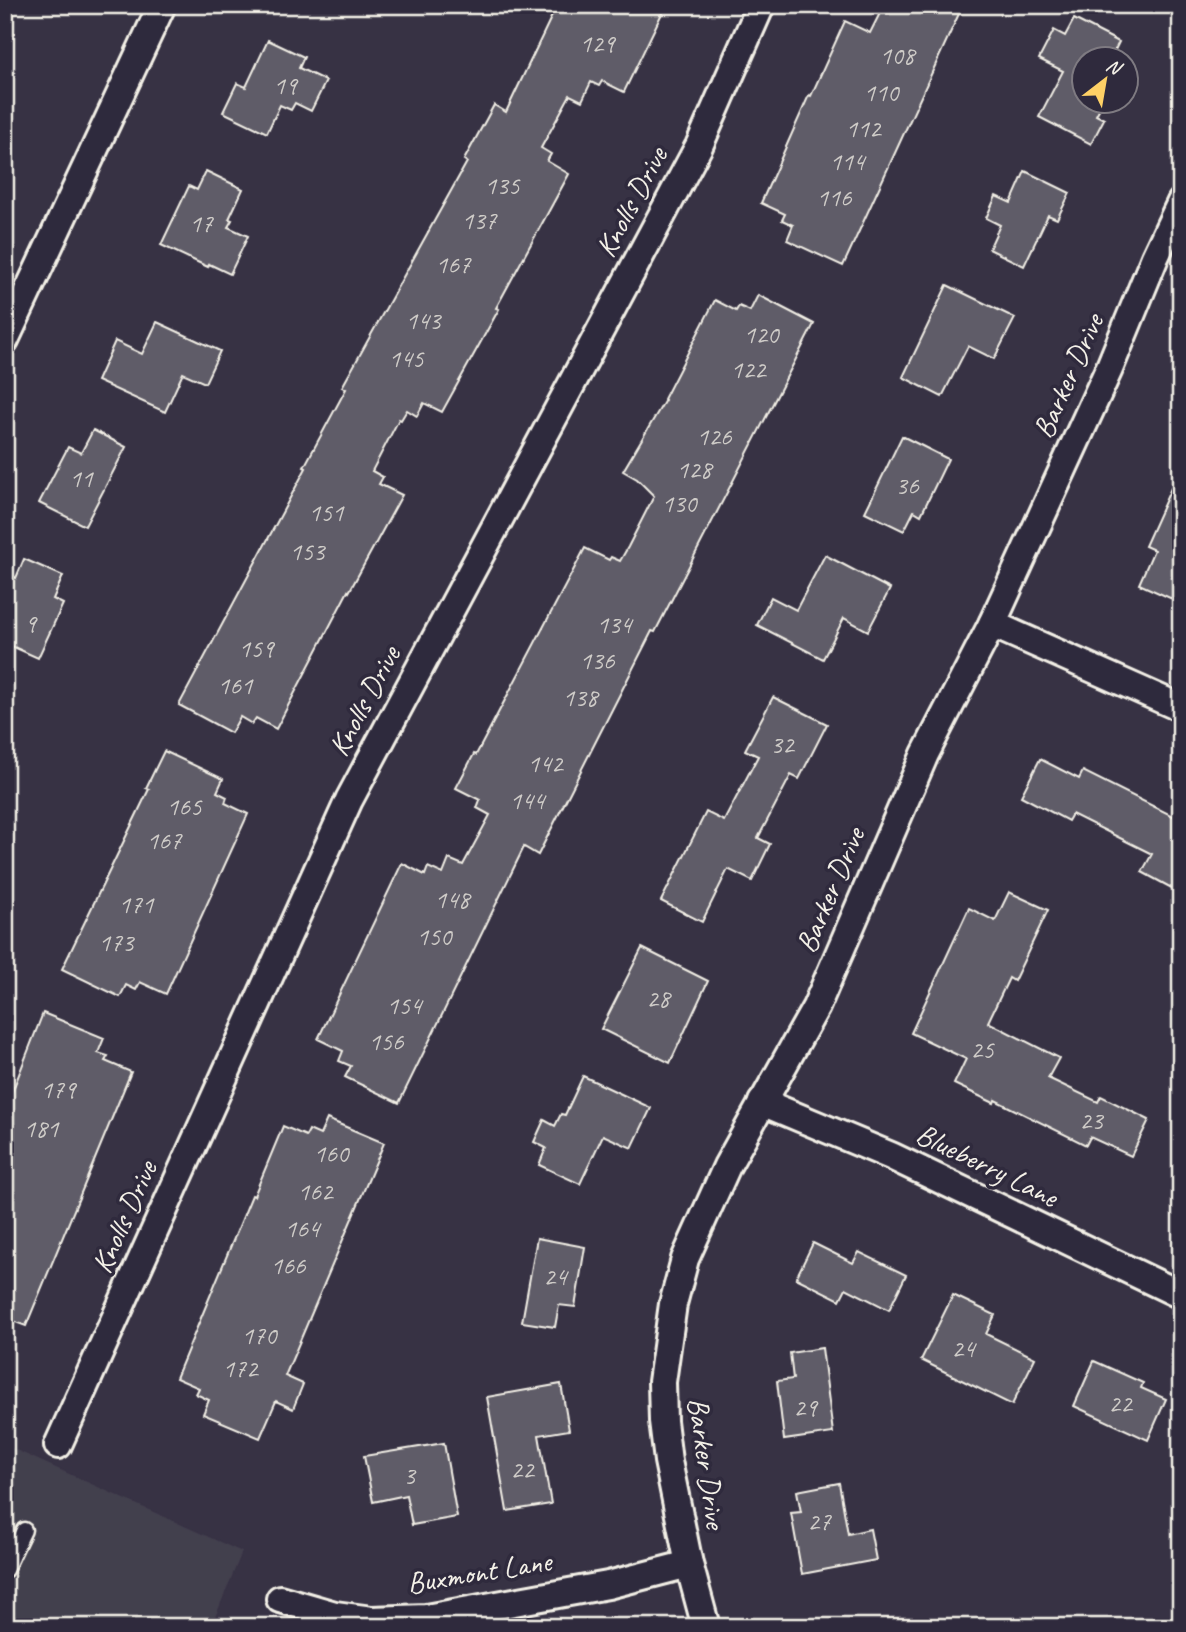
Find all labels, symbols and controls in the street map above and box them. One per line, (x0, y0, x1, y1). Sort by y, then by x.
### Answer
house number: 129 (579, 27, 617, 60)
house number: 108 (879, 39, 917, 72)
north arrow (1070, 46, 1140, 116)
text: N (1102, 53, 1127, 81)
house number: 19 (273, 69, 299, 102)
house number: 110 (863, 76, 901, 109)
house number: 112 (845, 112, 883, 145)
street label: Knolls Drive (586, 139, 677, 263)
house number: 114 (829, 145, 867, 178)
house number: 135 (484, 169, 521, 202)
house number: 116 (816, 181, 853, 214)
house number: 137 (461, 204, 498, 237)
house number: 17 (189, 207, 214, 240)
house number: 167 (435, 248, 472, 281)
house number: 143 (405, 304, 443, 337)
street label: Barker Drive (1024, 306, 1113, 444)
house number: 120 (743, 318, 781, 351)
house number: 145 (388, 342, 425, 375)
house number: 122 (730, 353, 768, 386)
house number: 126 (696, 420, 733, 453)
house number: 128 (676, 453, 714, 486)
house number: 11 (69, 462, 94, 495)
house number: 36 (895, 469, 920, 502)
house number: 130 (661, 487, 699, 520)
house number: 151 (308, 496, 345, 529)
house number: 153 (289, 535, 327, 568)
house number: 9 (24, 607, 38, 640)
house number: 134 (596, 608, 634, 641)
house number: 159 (238, 632, 276, 665)
street label: Knolls Drive (319, 638, 410, 762)
house number: 136 (579, 644, 616, 677)
house number: 161 (217, 669, 254, 702)
house number: 138 (562, 681, 600, 714)
house number: 32 (770, 728, 796, 761)
house number: 142 (527, 747, 565, 780)
house number: 144 (509, 784, 547, 817)
house number: 165 (166, 790, 203, 823)
street label: Barker Drive (787, 820, 874, 958)
house number: 167 (146, 824, 183, 857)
house number: 148 (434, 883, 472, 916)
house number: 171 (118, 888, 155, 921)
house number: 150 (416, 920, 454, 953)
house number: 173 (98, 926, 136, 959)
house number: 28 (646, 982, 672, 1015)
house number: 154 (386, 989, 424, 1022)
house number: 156 (368, 1025, 405, 1058)
house number: 25 (970, 1033, 995, 1066)
house number: 179 (40, 1073, 78, 1106)
house number: 23 (1079, 1104, 1105, 1137)
house number: 181 (23, 1112, 60, 1145)
street label: Blueberry Lane (910, 1114, 1066, 1217)
house number: 160 (313, 1137, 351, 1170)
street label: Knolls Drive (82, 1153, 166, 1279)
house number: 162 (297, 1175, 335, 1208)
house number: 164 (284, 1212, 322, 1245)
house number: 166 (270, 1249, 307, 1282)
house number: 24 (543, 1260, 569, 1293)
house number: 170 (241, 1319, 279, 1352)
house number: 24 (951, 1332, 977, 1365)
house number: 172 (222, 1352, 260, 1385)
house number: 22 (1108, 1387, 1134, 1420)
house number: 29 (793, 1391, 819, 1424)
street label: Barker Drive (679, 1395, 735, 1533)
house number: 22 (510, 1453, 536, 1486)
house number: 3 (403, 1459, 417, 1492)
house number: 27 (807, 1505, 832, 1538)
street label: Buxmont Lane (404, 1542, 556, 1602)

